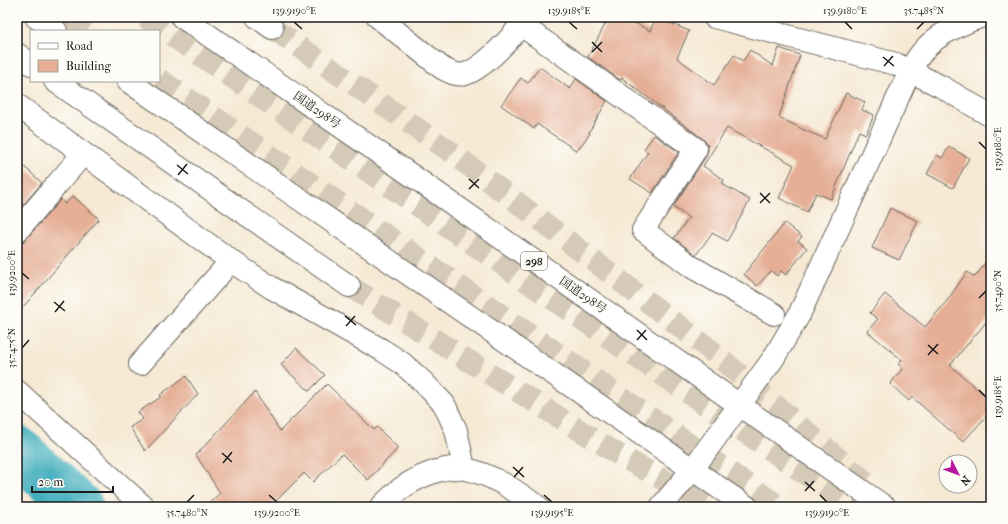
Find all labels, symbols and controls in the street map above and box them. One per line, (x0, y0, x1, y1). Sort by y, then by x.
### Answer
text: 139.9190°E (272, 5, 316, 17)
text: 139.9185°E (548, 5, 590, 17)
text: 139.9180°E (823, 5, 867, 17)
text: 35.7485°N (904, 5, 945, 17)
legend (30, 30, 160, 82)
text: Road (66, 39, 93, 53)
text: Building (66, 59, 111, 73)
street label: 国道298号 (291, 89, 343, 131)
text: 139.9180°E (992, 127, 1004, 171)
text: 139.9200°E (6, 250, 18, 296)
road number: 298 (521, 252, 547, 270)
text: 35.7490°N (992, 269, 1004, 312)
street label: 国道298号 (557, 274, 609, 316)
text: 35.7475°N (6, 327, 18, 368)
text: 139.9185°E (992, 376, 1004, 418)
north arrow (938, 454, 978, 494)
scale bar (32, 468, 113, 494)
text: N (957, 473, 973, 488)
text: 20 m (38, 475, 63, 489)
text: 35.7480°N (166, 507, 208, 519)
text: 139.9200°E (254, 507, 300, 519)
text: 139.9195°E (531, 507, 573, 519)
text: 139.9190°E (805, 507, 849, 519)

